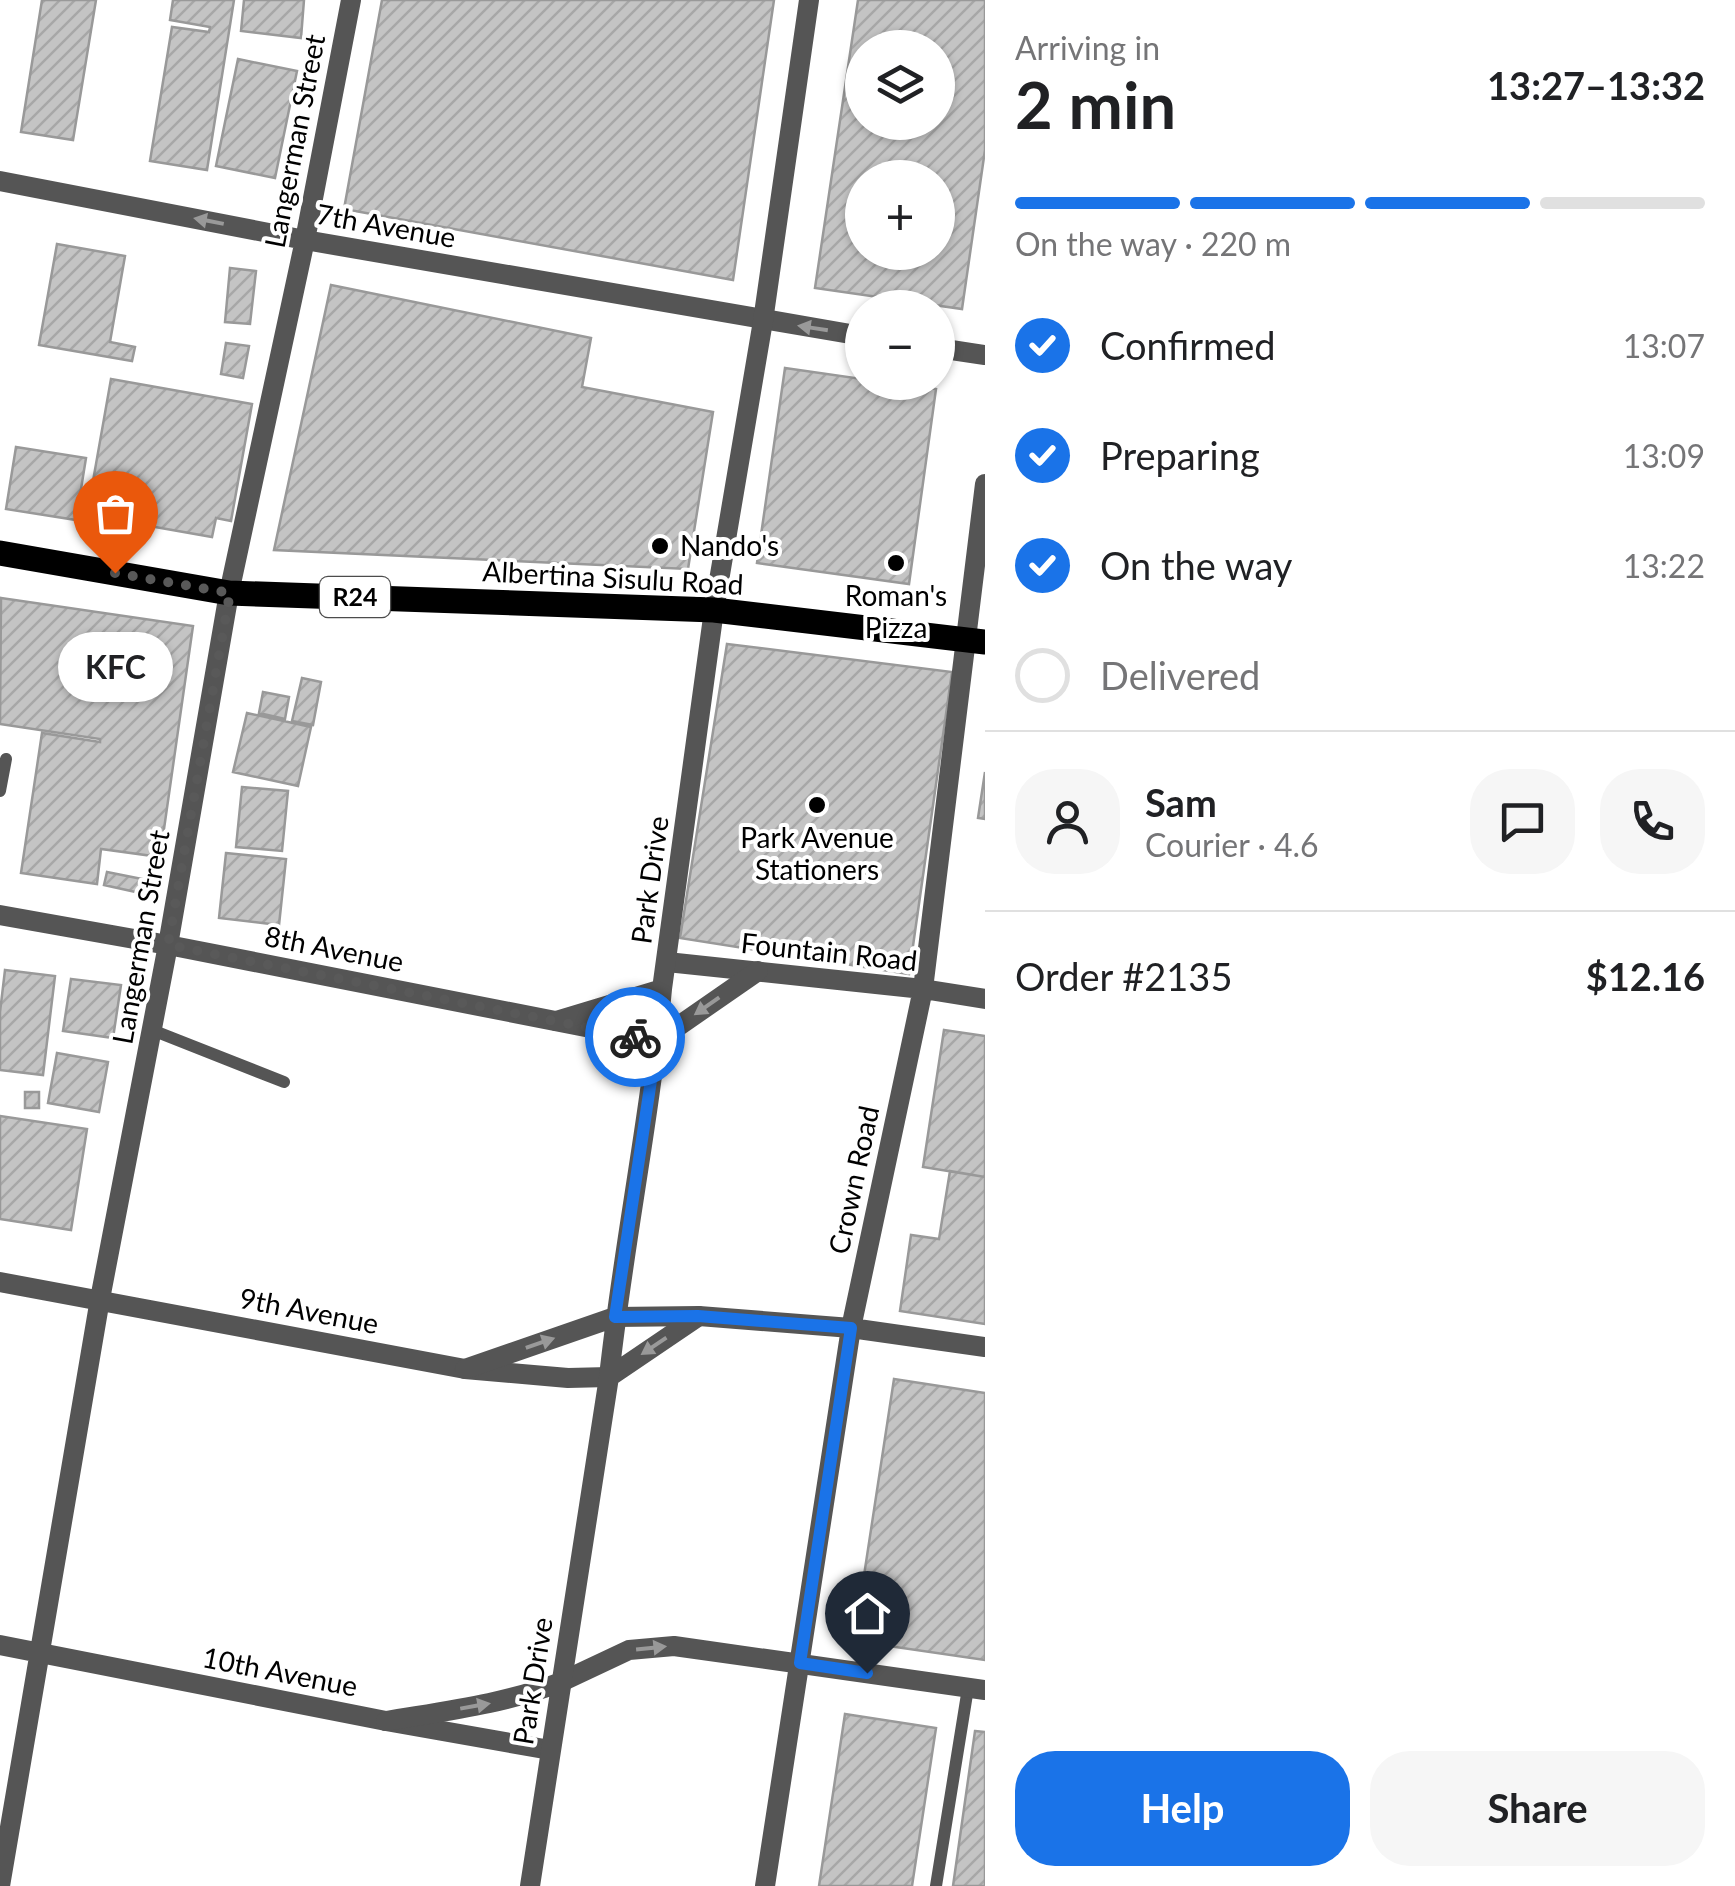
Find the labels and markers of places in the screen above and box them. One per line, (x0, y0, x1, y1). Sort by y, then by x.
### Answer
pin (73, 471, 158, 574)
place label: Nando's (680, 528, 779, 562)
marker: Nando's (649, 535, 671, 557)
marker: Roman's Pizza (885, 552, 907, 574)
place label: Roman's Pizza (845, 578, 947, 644)
callout: KFC (58, 633, 172, 703)
marker: Park Avenue Stationers (806, 794, 828, 816)
place label: Park Avenue Stationers (740, 820, 894, 886)
pin (825, 1571, 910, 1674)

